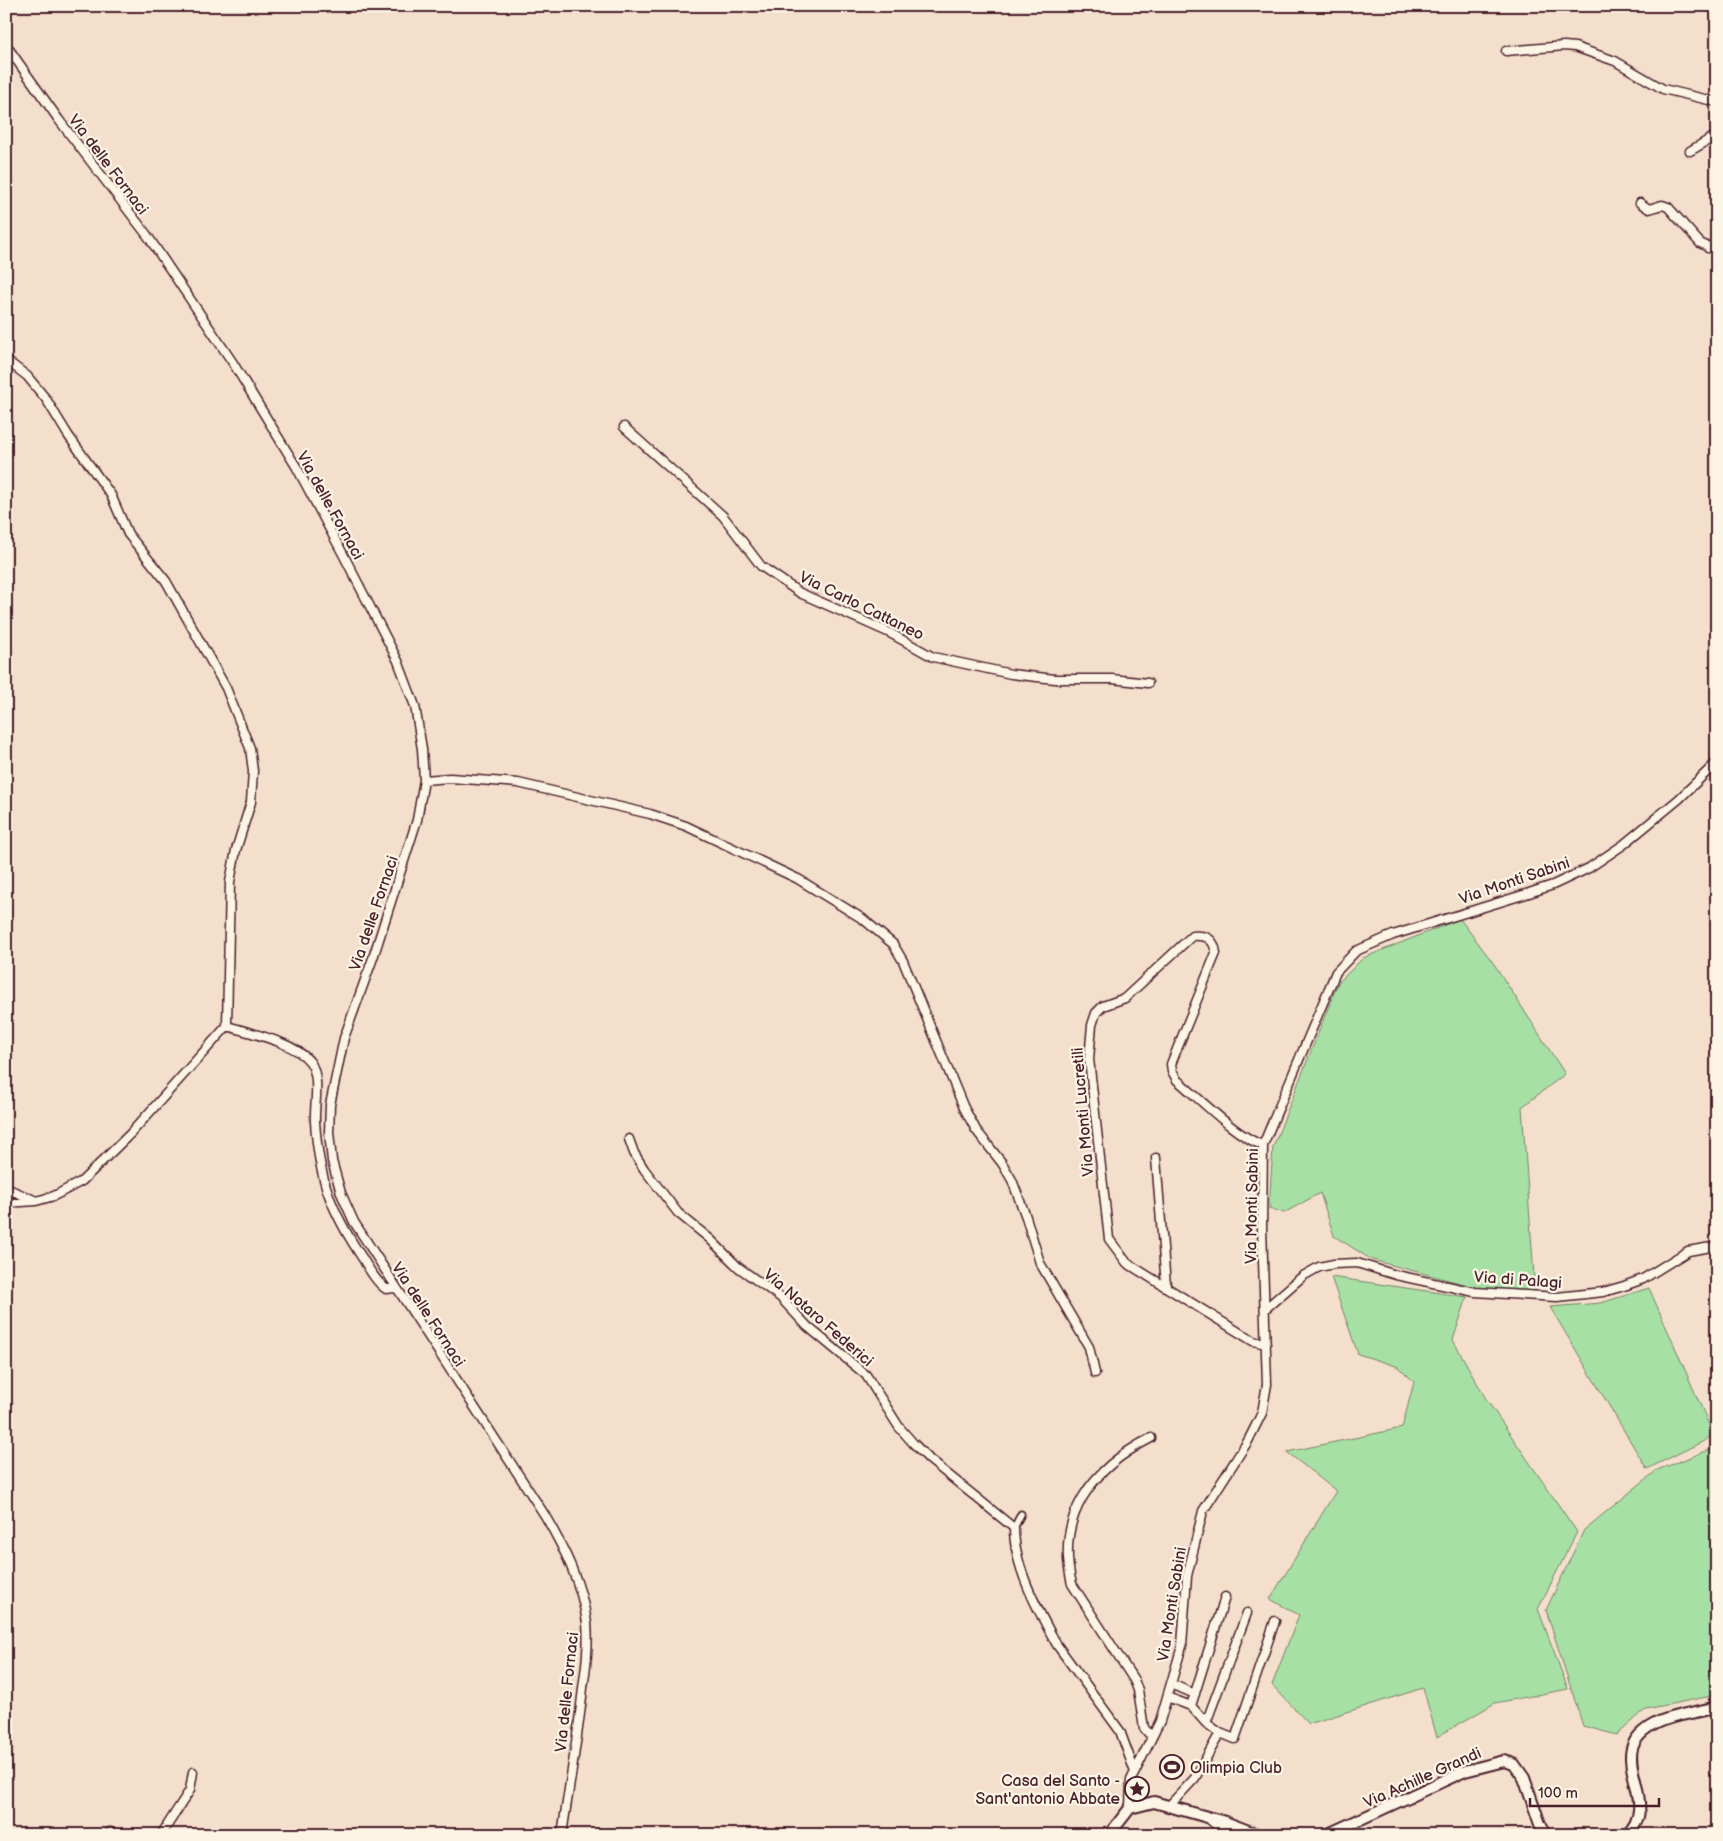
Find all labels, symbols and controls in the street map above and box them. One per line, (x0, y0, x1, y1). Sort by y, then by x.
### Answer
street label: Via delle Fornaci (64, 111, 152, 219)
street label: Via delle Fornaci (292, 448, 367, 563)
street label: Via Carlo Cattaneo (796, 568, 927, 645)
street label: Via delle Fornaci (346, 853, 403, 974)
street label: Via Monti Sabini (1457, 854, 1572, 909)
street label: Via Monti Lucretili (1068, 1047, 1099, 1177)
street label: Via Monti Sabini (1242, 1148, 1263, 1264)
street label: Via delle Fornaci (387, 1259, 469, 1371)
street label: Via Notaro Federici (759, 1265, 877, 1371)
street label: Via di Palagi (1473, 1268, 1563, 1293)
street label: Via Monti Sabini (1154, 1546, 1191, 1663)
street label: Via delle Fornaci (552, 1631, 583, 1753)
street label: Via Achille Grandi (1361, 1744, 1484, 1813)
sports icon: Olimpia Club (1159, 1754, 1185, 1780)
place label: Olimpia Club (1190, 1759, 1282, 1778)
place label: Casa del Santo - Sant'antonio Abbate (975, 1772, 1121, 1809)
place icon: Casa del Santo - Sant'antonio Abbate (1124, 1776, 1150, 1802)
scale bar (1530, 1776, 1659, 1808)
text: 100 m (1538, 1784, 1578, 1803)

